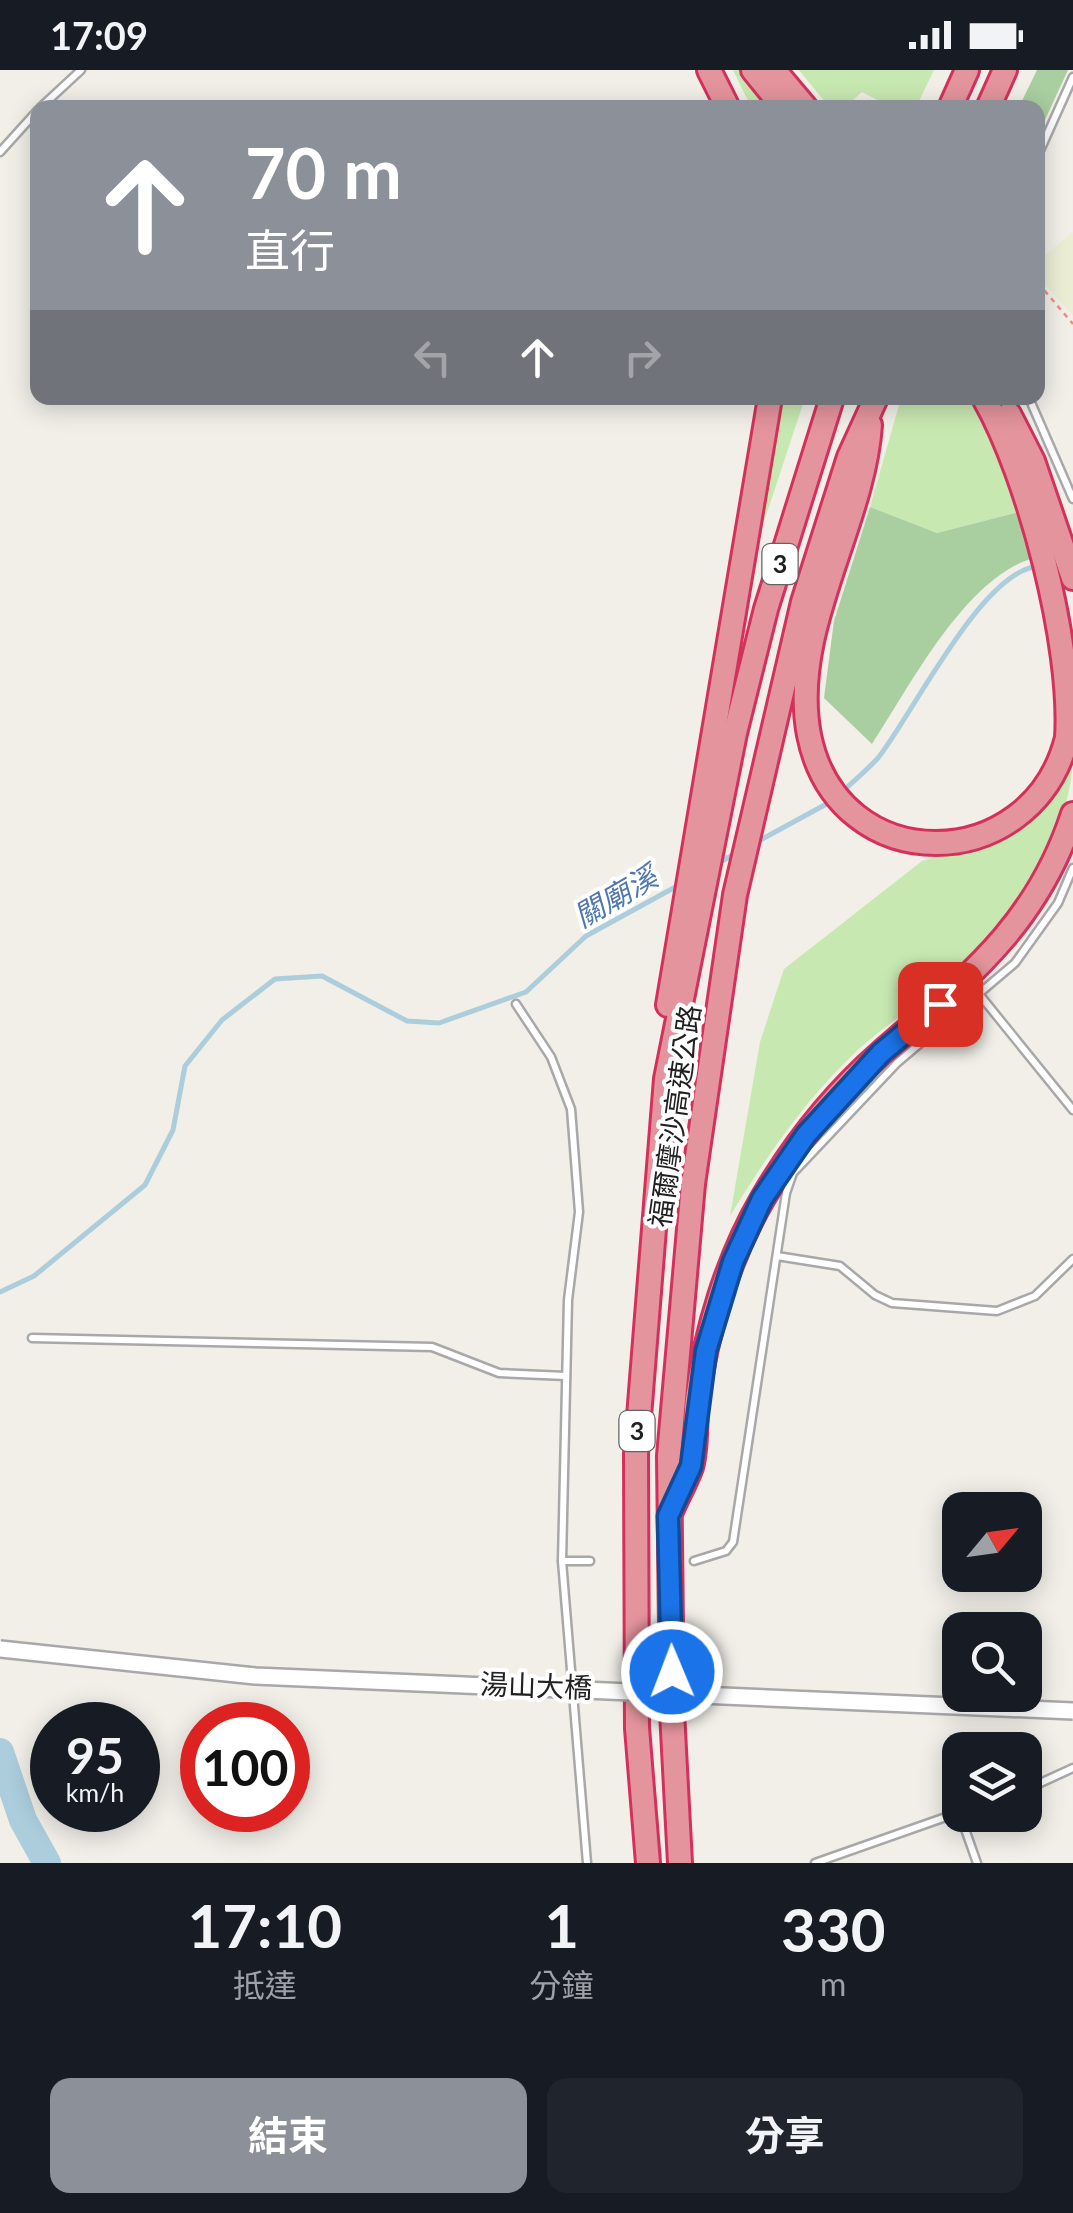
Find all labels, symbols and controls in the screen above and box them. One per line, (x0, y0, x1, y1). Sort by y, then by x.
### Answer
text: 17:09 (50, 12, 148, 58)
text: 70 m (245, 130, 402, 214)
icon: ahead (80, 140, 210, 270)
text: 直行 (245, 223, 335, 277)
icon: left (405, 330, 460, 385)
icon: ahead (510, 330, 565, 385)
icon: right (615, 330, 670, 385)
road number: 3 (762, 544, 798, 584)
water label: 關廟溪 (567, 855, 666, 933)
pin (898, 962, 983, 1047)
icon: arrive (913, 977, 968, 1032)
street label: 福爾摩沙高速公路 (642, 1003, 706, 1229)
road number: 3 (620, 1411, 654, 1451)
north arrow (942, 1492, 1042, 1592)
map controls (942, 1492, 1042, 1832)
button: search (942, 1612, 1042, 1712)
position arrow (620, 1620, 724, 1724)
street label: 湯山大橋 (479, 1666, 593, 1704)
speed limit sign: 100 (180, 1702, 310, 1832)
text: 95 (66, 1725, 124, 1785)
button: layers (942, 1732, 1042, 1832)
text: km/h (66, 1777, 124, 1807)
text: 17:10 (187, 1889, 342, 1961)
text: 1 (544, 1889, 579, 1961)
text: 330 (781, 1893, 885, 1965)
text: m (820, 1964, 846, 2003)
text: 抵達 (233, 1965, 297, 2004)
text: 分鐘 (530, 1965, 594, 2004)
button: 結束 (50, 2078, 527, 2193)
button: 分享 (547, 2078, 1023, 2193)

